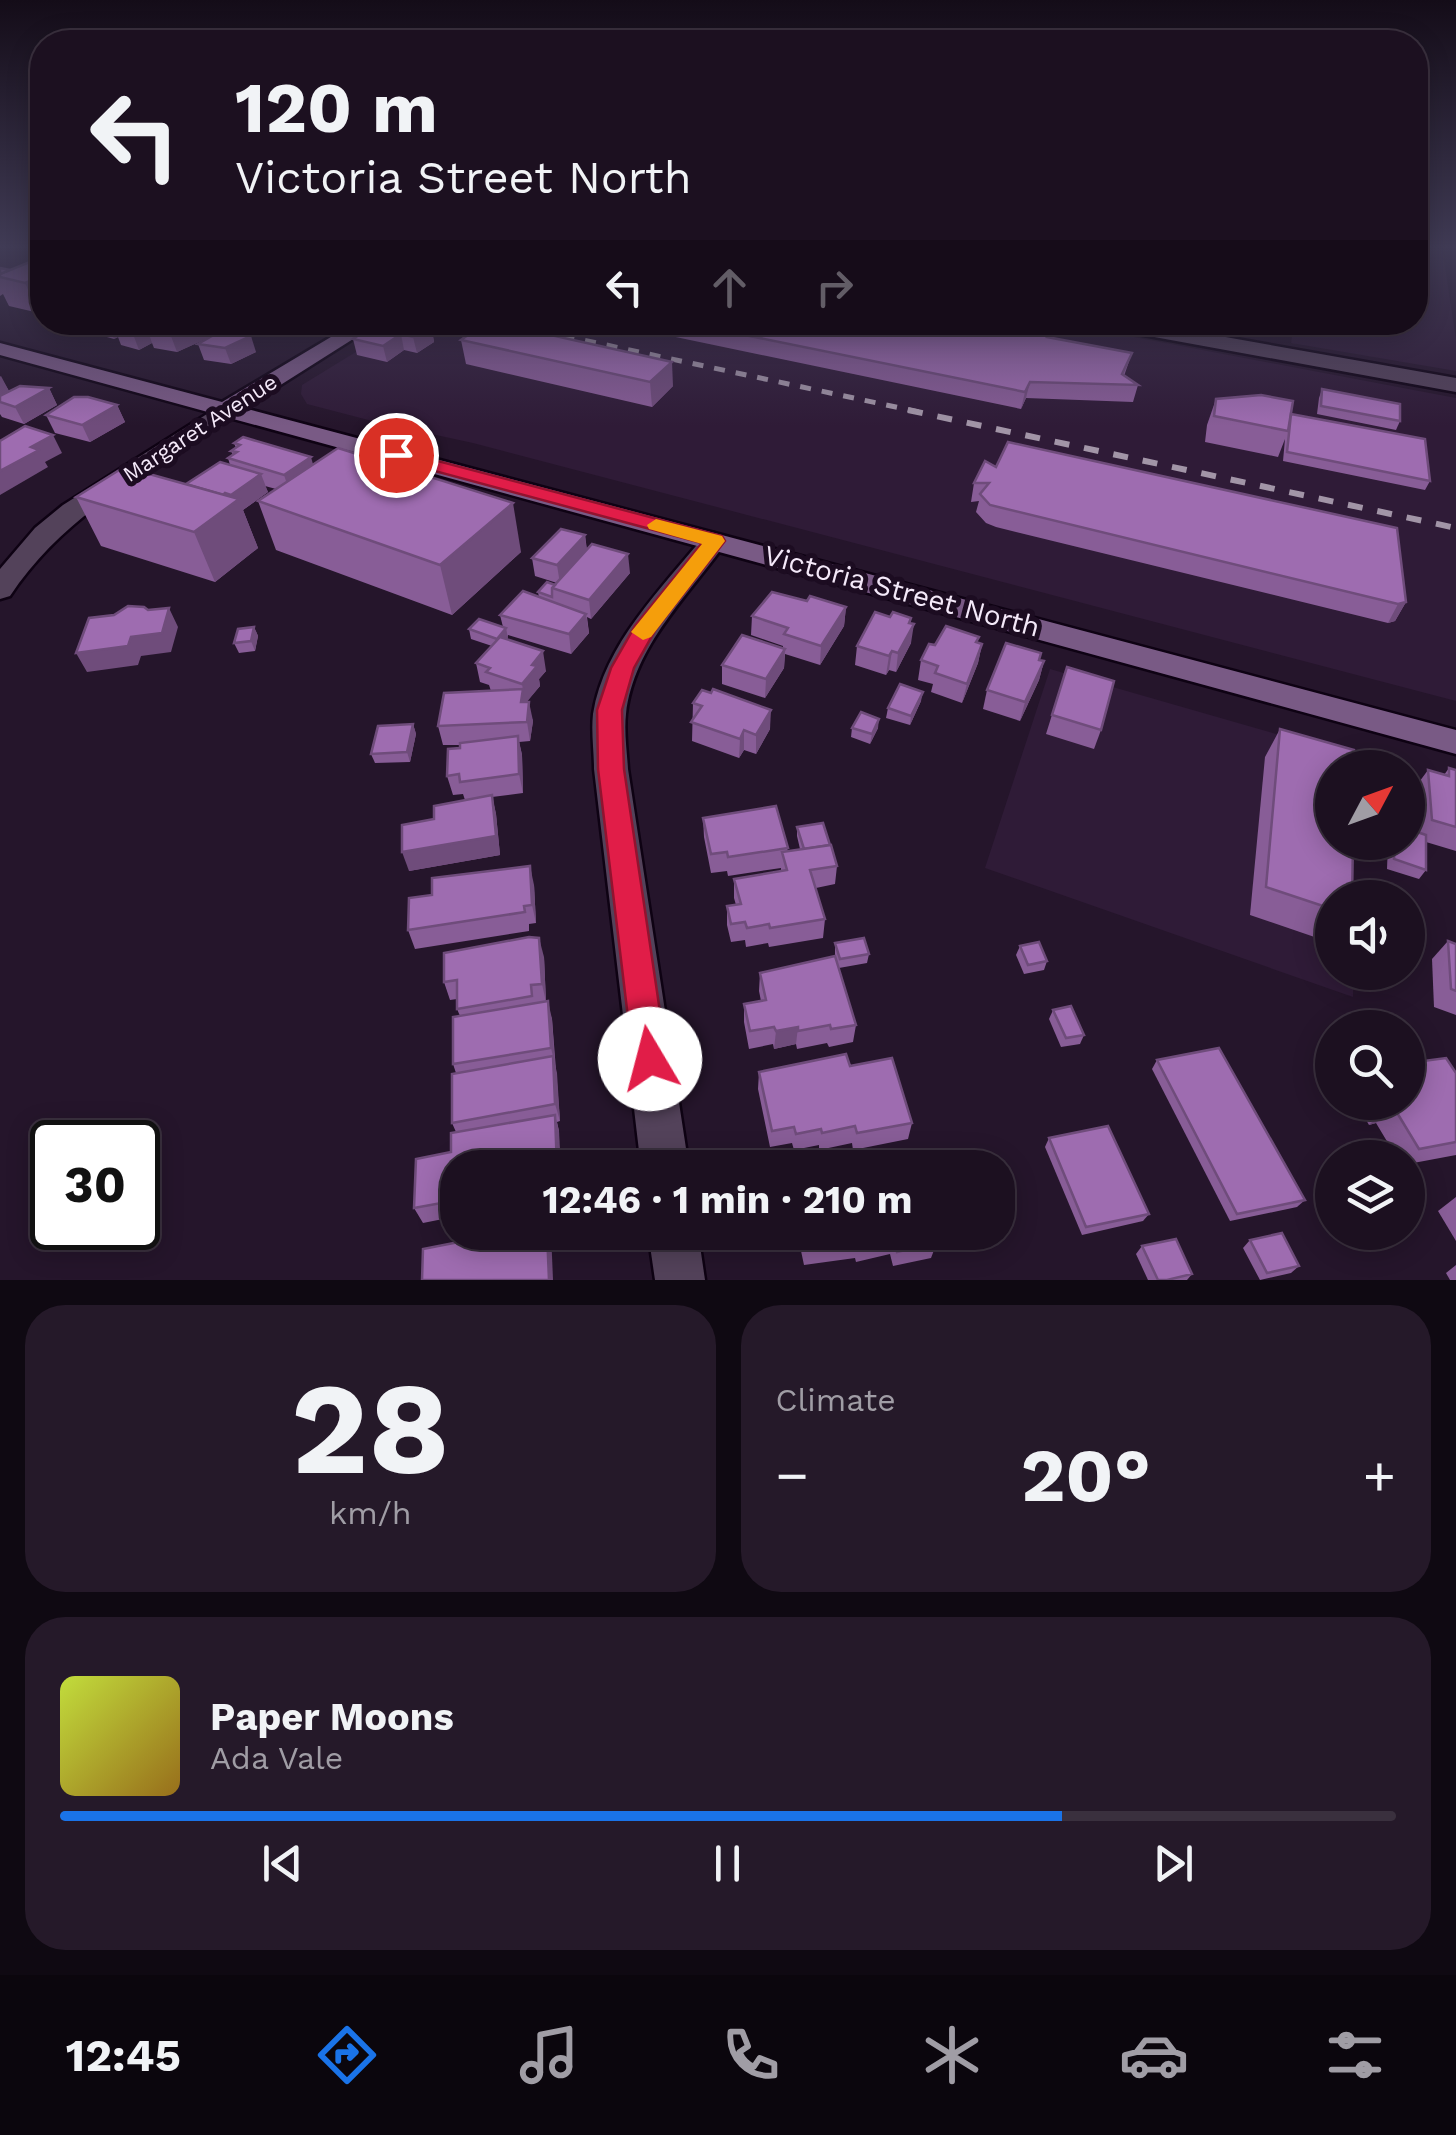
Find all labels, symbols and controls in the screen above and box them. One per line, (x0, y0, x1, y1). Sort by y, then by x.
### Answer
text: 120 m (235, 67, 438, 149)
icon: left (70, 70, 200, 200)
text: Victoria Street North (235, 151, 691, 204)
icon: left (597, 260, 652, 315)
icon: ahead (702, 260, 757, 315)
icon: right (807, 260, 862, 315)
street label: Margaret Avenue (118, 369, 282, 487)
pin (354, 413, 439, 498)
icon: arrive (369, 428, 424, 483)
street label: Victoria Street North (761, 538, 1043, 644)
north arrow (1315, 750, 1425, 860)
map controls (1315, 750, 1425, 1250)
button: sound (1315, 880, 1425, 990)
position arrow (598, 1007, 702, 1111)
button: search (1315, 1010, 1425, 1120)
speed limit sign: 30 (30, 1120, 160, 1250)
button: layers (1315, 1140, 1425, 1250)
text: 12:46 · 1 min · 210 m (542, 1178, 913, 1222)
text: 28 (291, 1352, 450, 1505)
text: Climate (776, 1381, 896, 1419)
text: 20° (1021, 1431, 1151, 1519)
text: − (776, 1443, 809, 1507)
text: + (1363, 1443, 1396, 1507)
text: km/h (329, 1494, 411, 1532)
text: Paper Moons (210, 1695, 454, 1739)
text: Ada Vale (210, 1739, 343, 1777)
icon: previous (255, 1836, 310, 1891)
icon: pause (700, 1836, 755, 1891)
icon: next (1146, 1836, 1201, 1891)
icon: directions (312, 2020, 382, 2090)
icon: music (514, 2020, 584, 2090)
icon: phone (716, 2020, 786, 2090)
icon: climate (917, 2020, 987, 2090)
icon: car (1119, 2020, 1189, 2090)
icon: filters (1320, 2020, 1390, 2090)
text: 12:45 (66, 2029, 181, 2082)

